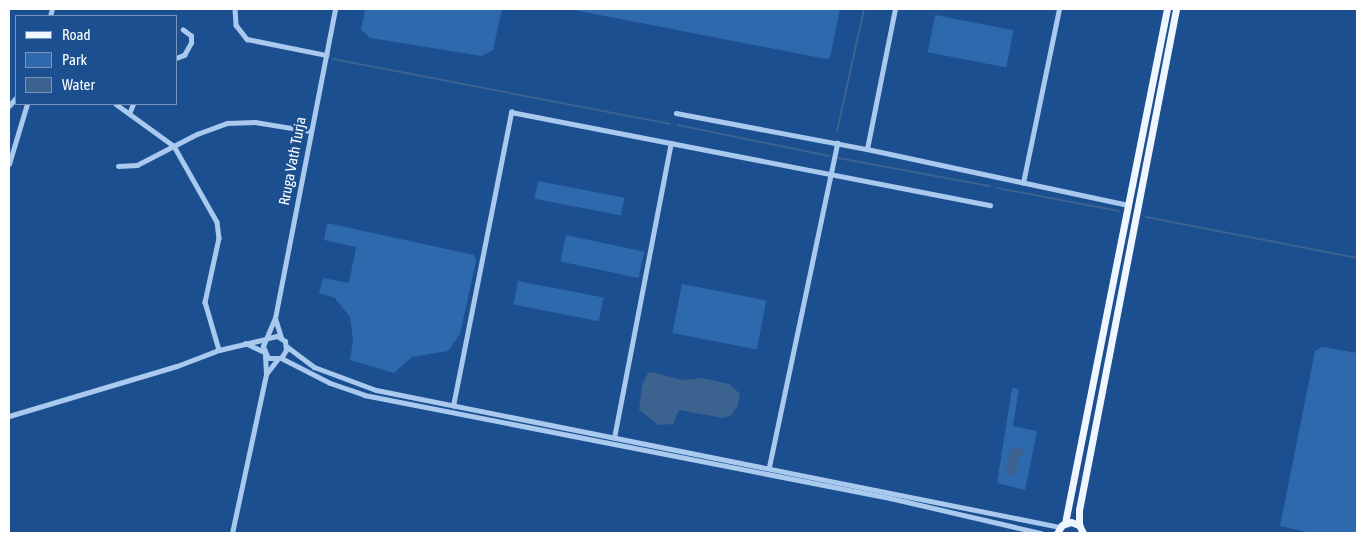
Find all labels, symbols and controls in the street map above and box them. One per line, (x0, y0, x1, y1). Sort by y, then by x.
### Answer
legend (15, 15, 178, 105)
text: Road (62, 26, 91, 43)
text: Park (62, 51, 87, 68)
text: Water (62, 76, 95, 93)
street label: Rruga Vath Turja (275, 115, 309, 207)

